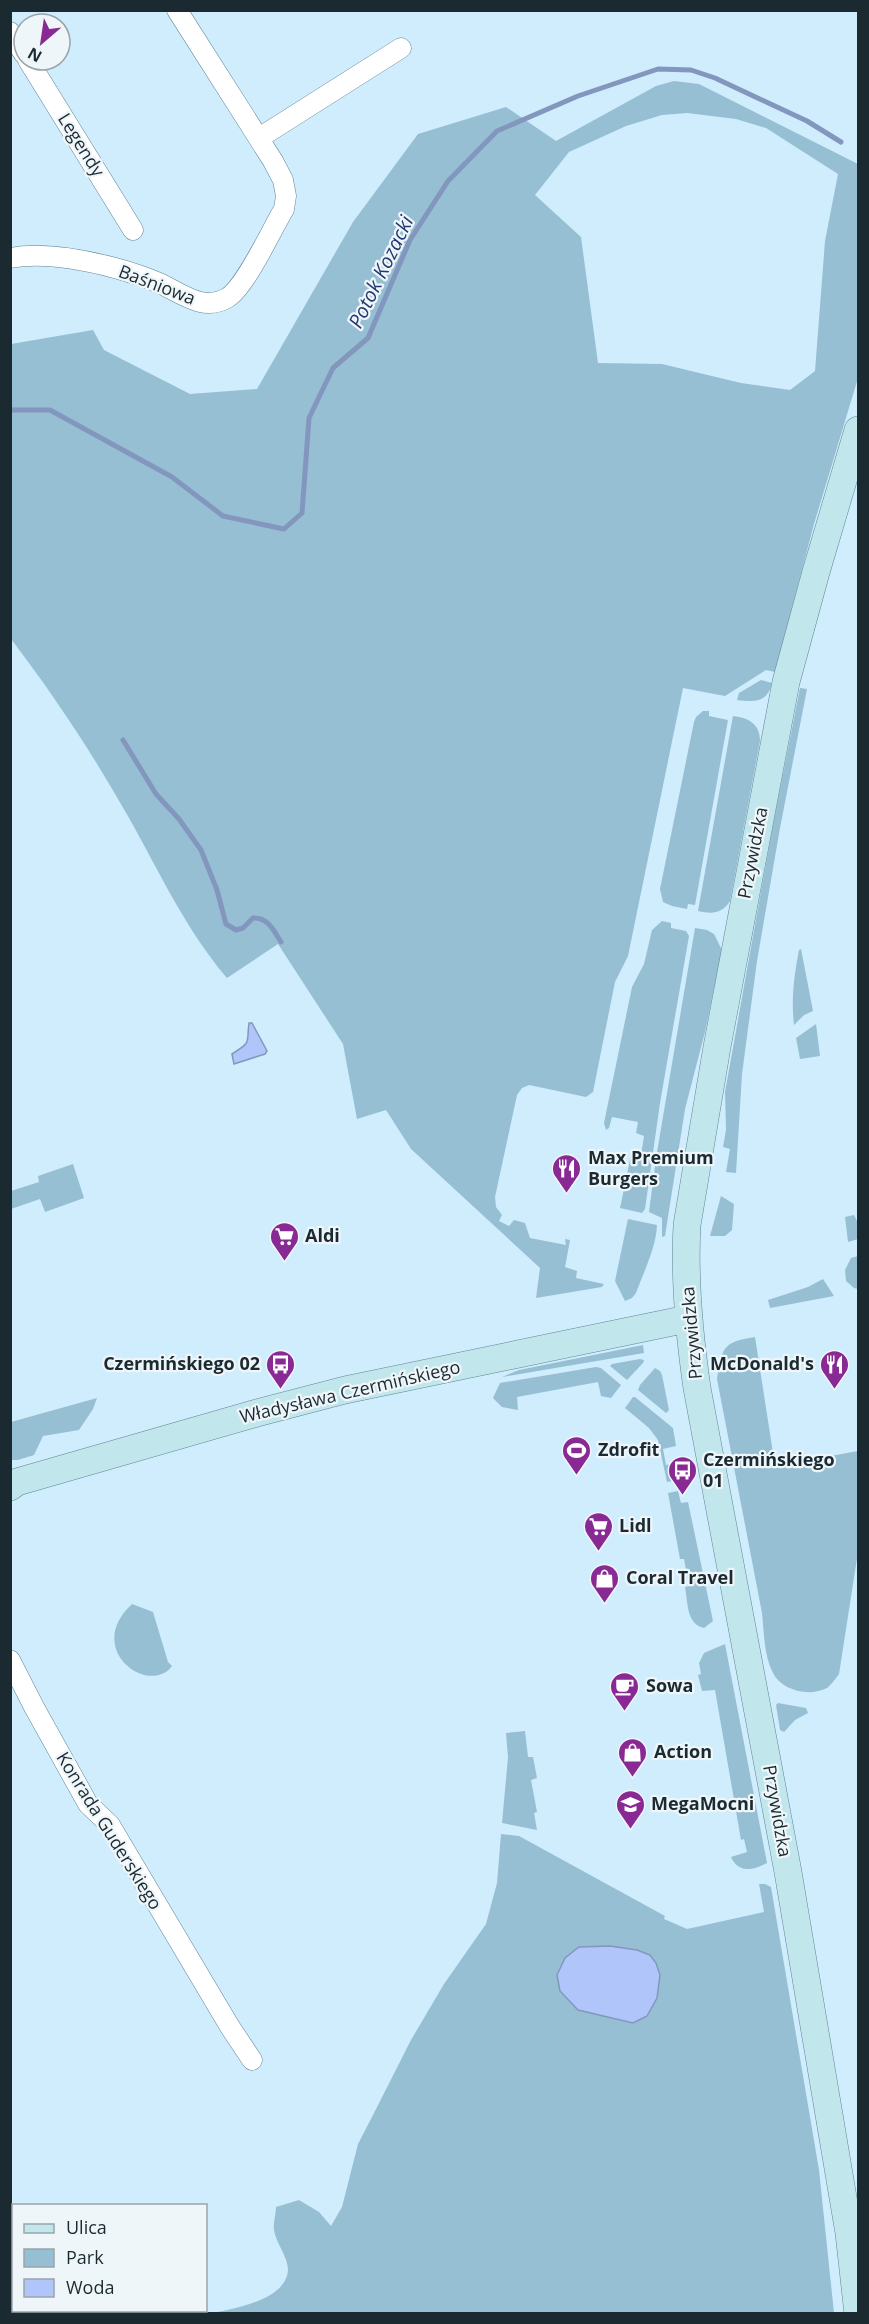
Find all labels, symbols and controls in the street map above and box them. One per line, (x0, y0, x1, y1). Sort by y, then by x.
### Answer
north arrow (12, 12, 72, 72)
text: N (24, 42, 46, 68)
street label: Legendy (53, 108, 111, 182)
water label: Potok Kozacki (342, 210, 420, 332)
street label: Baśniowa (115, 258, 199, 310)
street label: Przywidzka (731, 805, 773, 901)
place label: Max Premium Burgers (588, 1145, 714, 1190)
restaurant icon: Max Premium Burgers (551, 1152, 583, 1194)
supermarket icon: Aldi (268, 1220, 300, 1262)
place label: Aldi (305, 1223, 340, 1247)
street label: Przywidzka (675, 1286, 707, 1380)
bus stop icon: Czermińskiego 02 (265, 1348, 297, 1390)
restaurant icon: McDonald's (819, 1348, 851, 1390)
place label: Czermińskiego 02 (103, 1351, 260, 1375)
place label: McDonald's (710, 1351, 814, 1375)
street label: Władysława Czermińskiego (237, 1354, 462, 1428)
sports icon: Zdrofit (561, 1434, 593, 1476)
place label: Zdrofit (598, 1437, 660, 1461)
place label: Czermińskiego 01 (703, 1447, 835, 1492)
bus stop icon: Czermińskiego 01 (666, 1454, 698, 1496)
supermarket icon: Lidl (582, 1510, 614, 1552)
place label: Lidl (619, 1513, 652, 1537)
shop icon: Coral Travel (589, 1562, 621, 1604)
place label: Coral Travel (626, 1565, 734, 1589)
cafe icon: Sowa (609, 1670, 641, 1712)
place label: Sowa (646, 1673, 693, 1697)
shop icon: Action (617, 1736, 649, 1778)
place label: Action (654, 1739, 712, 1763)
street label: Konrada Guderskiego (51, 1747, 168, 1914)
street label: Przywidzka (758, 1763, 798, 1859)
school or university icon: MegaMocni (614, 1788, 646, 1830)
place label: MegaMocni (651, 1791, 754, 1815)
legend (12, 2204, 207, 2312)
text: Ulica (66, 2215, 107, 2239)
text: Park (66, 2245, 104, 2269)
text: Woda (66, 2275, 114, 2299)

